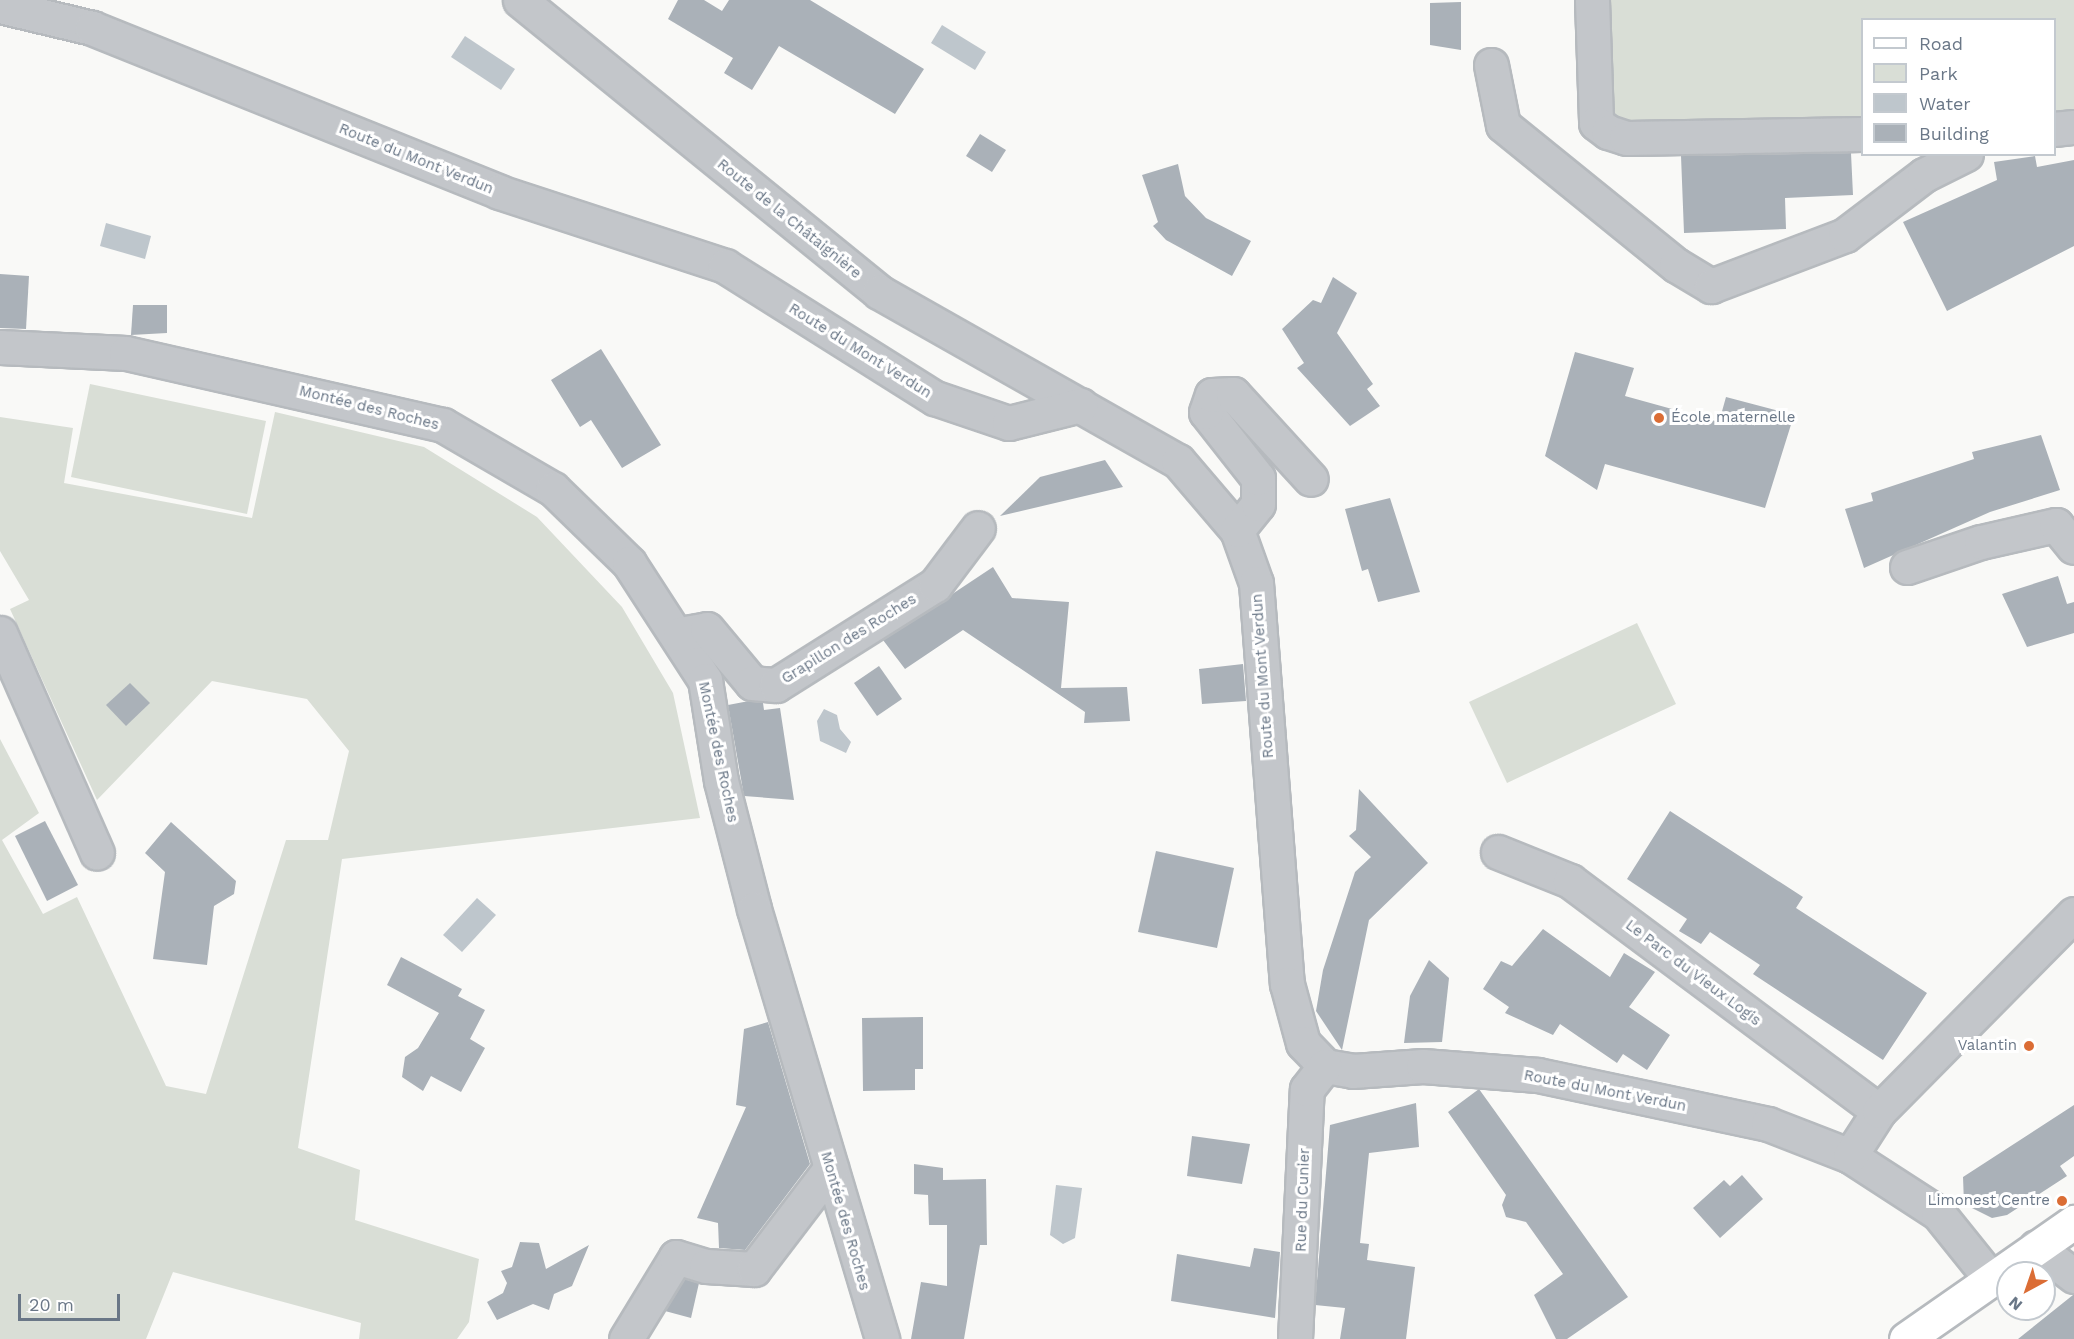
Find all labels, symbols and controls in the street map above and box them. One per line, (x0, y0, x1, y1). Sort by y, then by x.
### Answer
legend (1861, 18, 2056, 156)
text: Road (1919, 33, 1963, 54)
text: Park (1919, 63, 1958, 84)
text: Water (1919, 93, 1971, 114)
street label: Route du Mont Verdun (336, 120, 496, 198)
text: Building (1919, 123, 1989, 144)
street label: Route de la Châtaignière (713, 155, 865, 283)
street label: Route du Mont Verdun (785, 299, 935, 403)
street label: Montée des Roches (297, 382, 441, 434)
place label: École maternelle (1671, 409, 1795, 427)
marker: École maternelle (1652, 411, 1666, 425)
street label: Grapillon des Roches (778, 590, 920, 688)
street label: Route du Mont Verdun (1248, 593, 1278, 759)
street label: Montée des Roches (694, 680, 742, 824)
street label: Le Parc du Vieux Logis (1621, 916, 1765, 1030)
place label: Valantin (1958, 1037, 2017, 1055)
marker: Valantin (2022, 1039, 2036, 1053)
street label: Route du Mont Verdun (1522, 1066, 1688, 1116)
street label: Rue du Cunier (1292, 1148, 1314, 1252)
street label: Montée des Roches (817, 1149, 873, 1293)
place label: Limonest Centre (1928, 1192, 2050, 1210)
marker: Limonest Centre (2055, 1194, 2069, 1208)
north arrow (1996, 1261, 2056, 1321)
scale bar (21, 1282, 123, 1320)
text: N (2005, 1293, 2026, 1315)
text: 20 m (29, 1294, 74, 1315)

